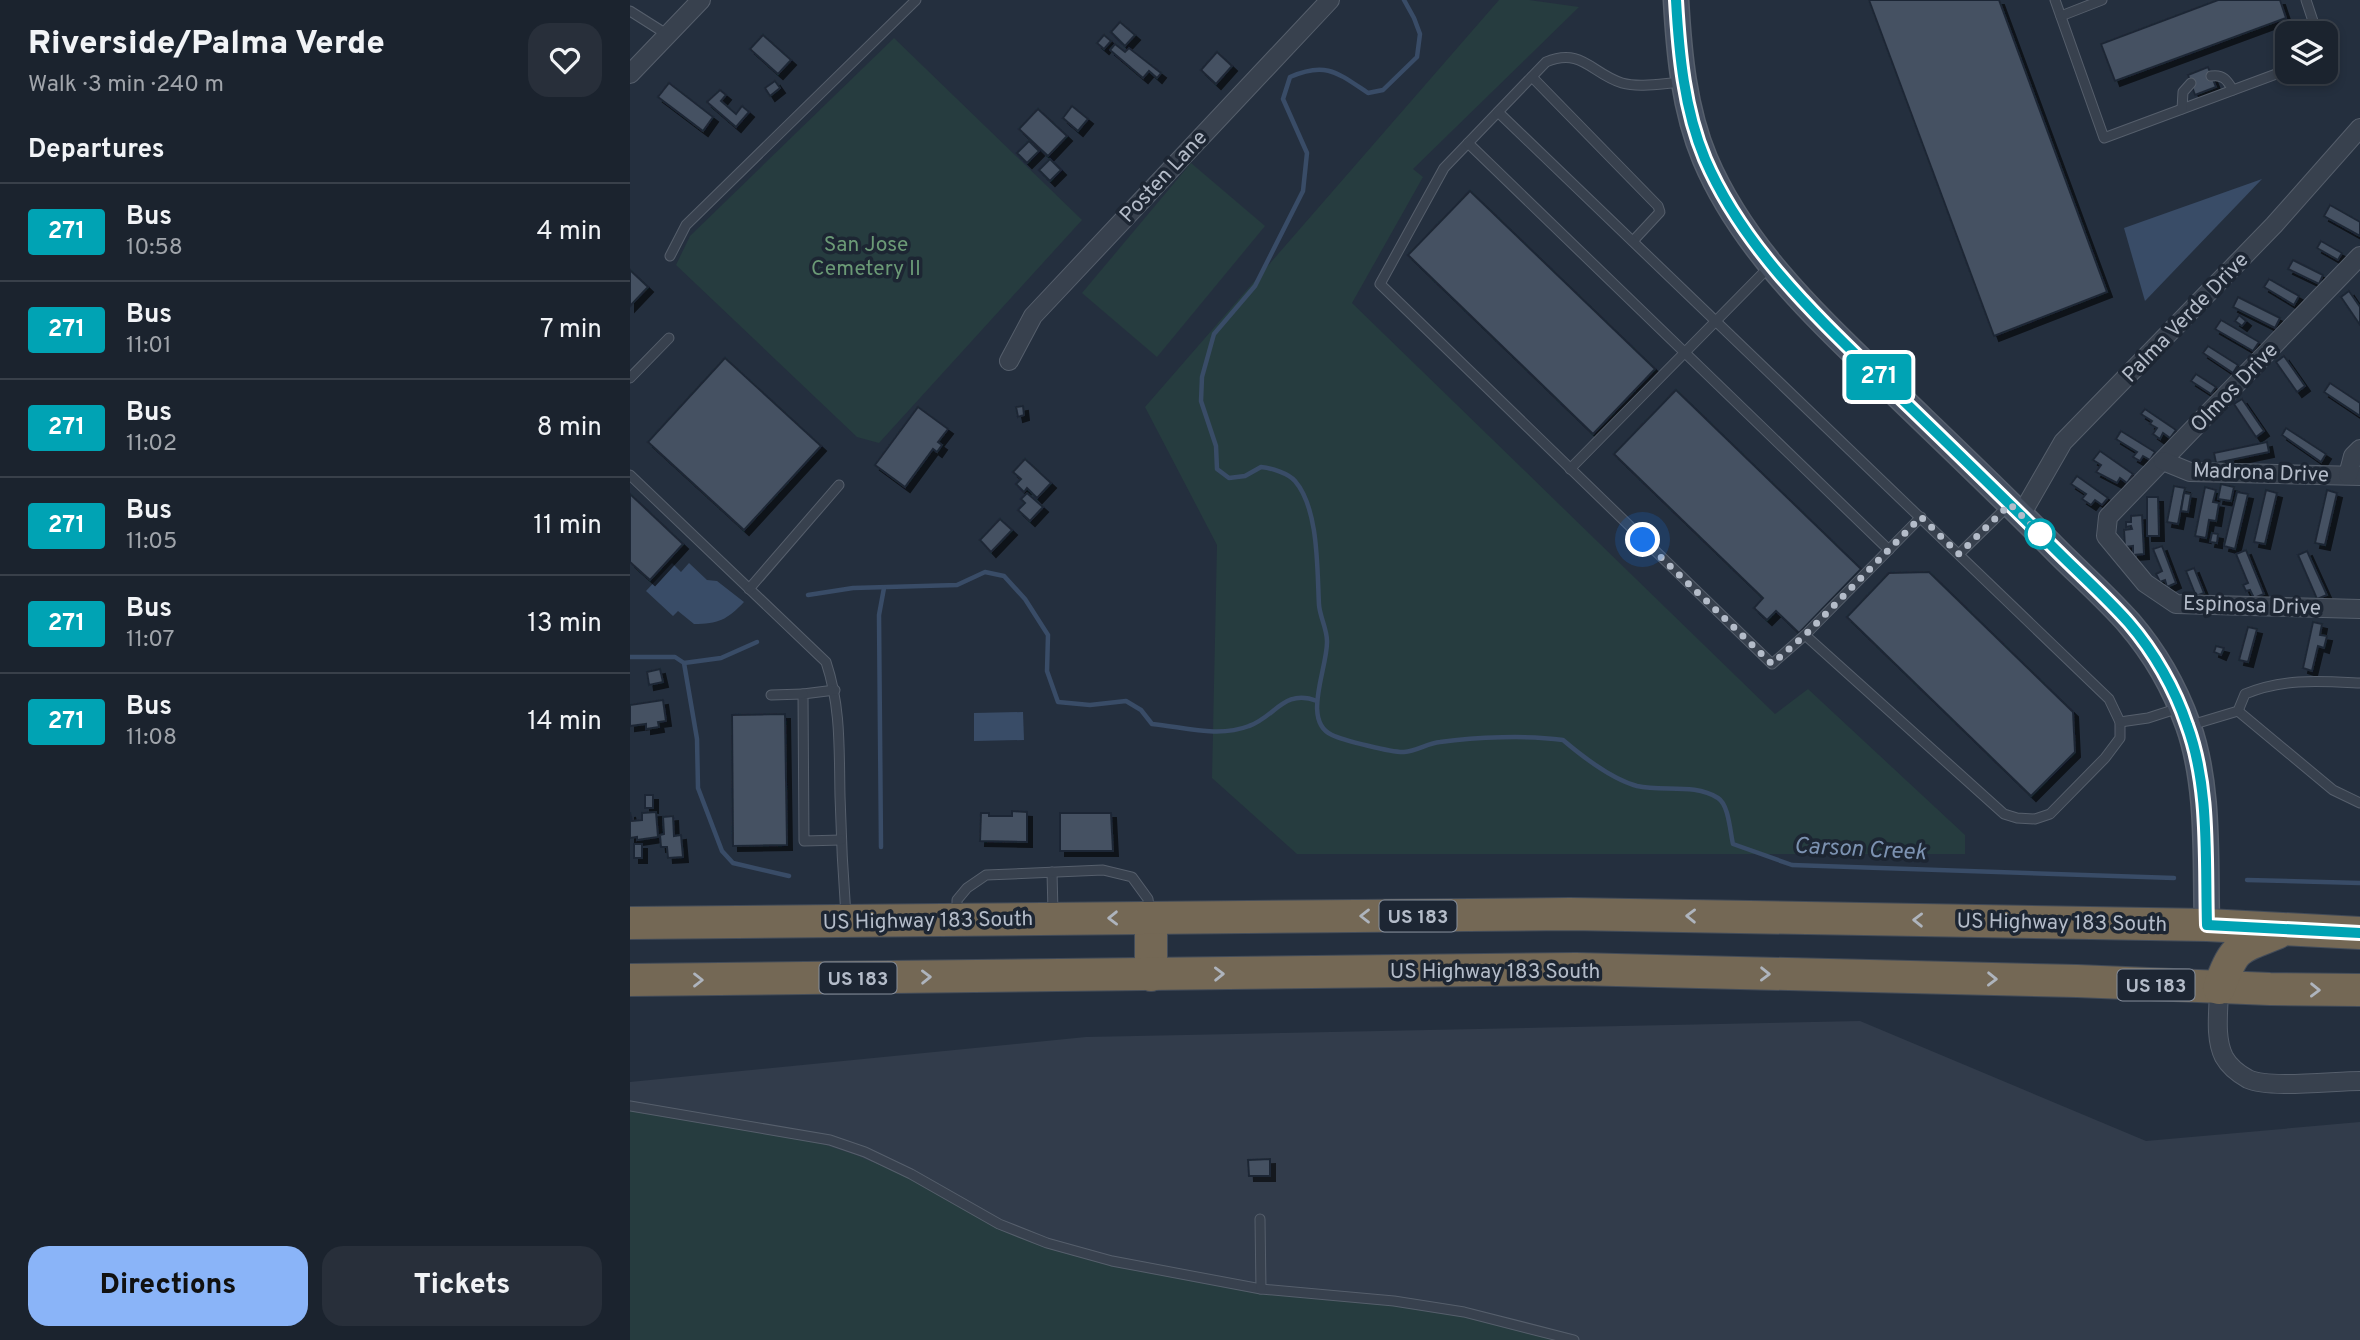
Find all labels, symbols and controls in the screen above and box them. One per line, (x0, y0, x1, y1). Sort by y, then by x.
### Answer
map controls (2275, 21, 2338, 84)
button: layers (2275, 21, 2338, 84)
button: heart (528, 23, 602, 97)
text: Riverside/Palma Verde (28, 24, 385, 66)
text: Walk · 3 min · 240 m (28, 71, 224, 100)
street label: Posten Lane (1114, 125, 1214, 229)
text: Departures (28, 134, 165, 167)
text: Bus (126, 201, 172, 234)
text: 4 min (536, 216, 602, 249)
text: 271 (48, 217, 85, 247)
park label: San Jose Cemetery II (811, 232, 921, 283)
text: 10:58 (126, 234, 183, 263)
street label: Palma Verde Drive (2117, 247, 2255, 389)
text: Bus (126, 299, 172, 332)
text: 7 min (540, 314, 602, 347)
text: 271 (48, 315, 85, 345)
text: 11:01 (126, 332, 172, 361)
street label: Olmos Drive (2185, 337, 2285, 439)
line badge: 271 (1839, 354, 1919, 400)
text: 271 (1860, 362, 1898, 392)
text: Bus (126, 397, 172, 430)
text: 8 min (537, 412, 602, 445)
text: 271 (48, 413, 85, 443)
text: 11:02 (126, 430, 177, 459)
street label: Madrona Drive (2192, 458, 2330, 489)
text: Bus (126, 495, 172, 528)
text: 11 min (533, 510, 602, 543)
text: 271 (48, 511, 85, 541)
unlabelled marker (2025, 519, 2055, 549)
your location (1625, 522, 1660, 557)
text: 11:05 (126, 528, 177, 557)
street label: Espinosa Drive (2182, 591, 2322, 622)
text: Bus (126, 593, 172, 626)
text: 13 min (527, 608, 602, 641)
text: 271 (48, 609, 85, 639)
text: 11:07 (126, 626, 174, 655)
text: Bus (126, 691, 172, 724)
text: 14 min (527, 706, 602, 739)
text: 271 (48, 707, 85, 737)
text: 11:08 (126, 724, 177, 753)
water label: Carson Creek (1793, 833, 1927, 868)
road number: US 183 (1380, 900, 1456, 932)
street label: US Highway 183 South (822, 906, 1034, 937)
one-way arrow (1359, 908, 1370, 924)
street label: US Highway 183 South (1956, 908, 2168, 939)
one-way arrow (1685, 909, 1696, 924)
one-way arrow (1107, 911, 1118, 926)
one-way arrow (1912, 912, 1923, 928)
street label: US Highway 183 South (1390, 959, 1600, 986)
road number: US 183 (820, 962, 896, 994)
one-way arrow (1214, 966, 1225, 982)
one-way arrow (1760, 966, 1771, 981)
one-way arrow (921, 969, 931, 985)
road number: US 183 (2118, 970, 2194, 1001)
one-way arrow (1987, 971, 1998, 986)
one-way arrow (693, 972, 704, 988)
one-way arrow (2310, 982, 2321, 998)
button: Directions (28, 1246, 308, 1326)
button: Tickets (322, 1246, 602, 1326)

